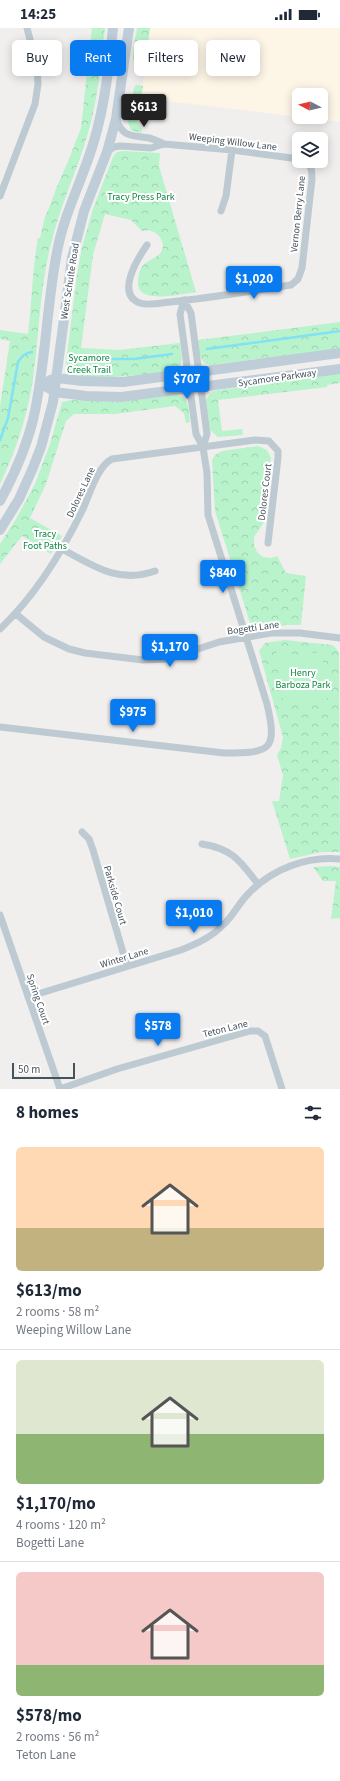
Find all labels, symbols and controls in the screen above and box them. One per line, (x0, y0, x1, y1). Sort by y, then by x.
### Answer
text: 14:25 (20, 4, 56, 25)
chip: Buy (12, 40, 62, 76)
chip: Rent (70, 40, 126, 76)
chip: Filters (134, 40, 198, 76)
chip: New (206, 40, 260, 76)
north arrow (292, 88, 328, 124)
map controls (292, 88, 328, 168)
pin: $613 (120, 94, 168, 128)
text: $613 (130, 98, 158, 116)
street label: Weeping Willow Lane (188, 130, 278, 154)
button: layers (292, 132, 328, 168)
street label: Vernon Berry Lane (287, 175, 309, 253)
park label: Tracy Press Park (107, 190, 175, 204)
street label: West Schulte Road (57, 242, 83, 320)
pin: $1,020 (221, 266, 287, 300)
text: $1,020 (235, 270, 273, 288)
park label: Sycamore Creek Trail (67, 351, 112, 377)
pin: $707 (163, 366, 211, 400)
street label: Sycamore Parkway (237, 366, 318, 390)
text: $707 (173, 370, 201, 388)
street label: Dolores Court (255, 462, 276, 522)
street label: Dolores Lane (63, 465, 99, 520)
park label: Tracy Foot Paths (23, 527, 67, 553)
pin: $840 (199, 560, 247, 594)
text: $840 (209, 564, 237, 582)
street label: Bogetti Lane (226, 617, 280, 639)
pin: $1,170 (137, 634, 203, 668)
text: $1,170 (151, 638, 189, 656)
park label: Henry Barboza Park (275, 666, 331, 692)
pin: $975 (109, 699, 157, 733)
text: $975 (119, 703, 147, 721)
street label: Parkside Court (100, 864, 130, 927)
pin: $1,010 (161, 900, 227, 934)
text: $1,010 (175, 904, 213, 922)
street label: Winter Lane (98, 944, 150, 972)
street label: Spring Court (23, 972, 53, 1027)
pin: $578 (134, 1013, 182, 1047)
text: $578 (144, 1017, 172, 1035)
street label: Teton Lane (201, 1017, 249, 1041)
scale bar (12, 1061, 75, 1080)
text: 50 m (18, 1062, 40, 1077)
text: 8 homes (16, 1101, 78, 1125)
icon: filters (302, 1102, 324, 1124)
icon: home (134, 1173, 206, 1245)
text: $613/mo (16, 1279, 82, 1303)
text: 2 rooms · 58 m² (16, 1303, 99, 1321)
text: Weeping Willow Lane (16, 1321, 131, 1339)
icon: home (134, 1386, 206, 1458)
text: $1,170/mo (16, 1492, 96, 1516)
text: 4 rooms · 120 m² (16, 1516, 106, 1534)
text: Bogetti Lane (16, 1534, 84, 1552)
icon: home (134, 1598, 206, 1670)
text: $578/mo (16, 1704, 82, 1728)
text: 2 rooms · 56 m² (16, 1728, 99, 1746)
text: Teton Lane (16, 1746, 76, 1764)

